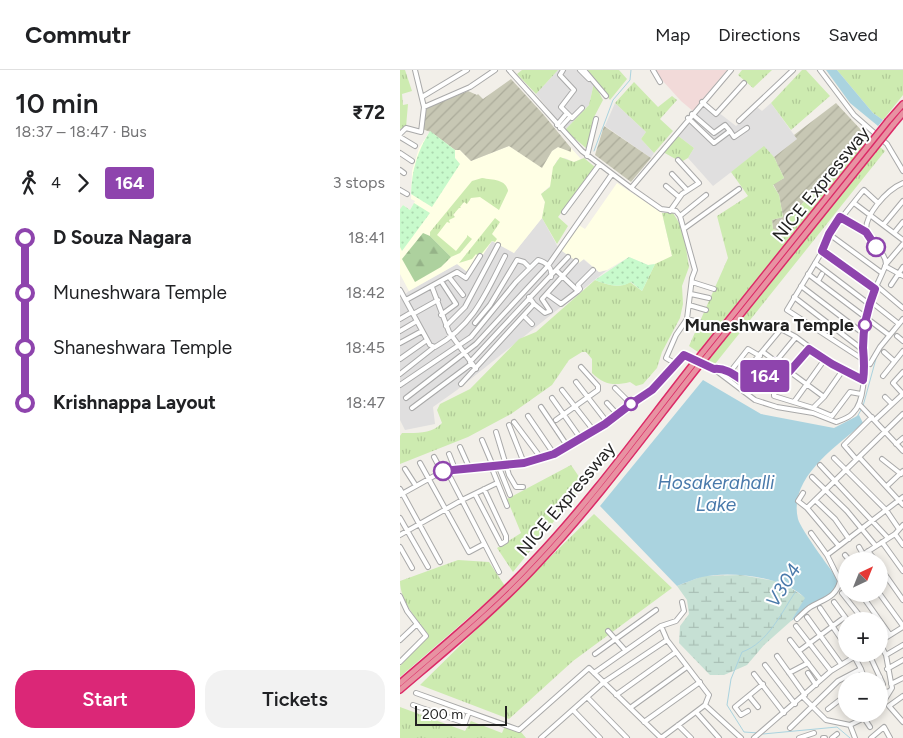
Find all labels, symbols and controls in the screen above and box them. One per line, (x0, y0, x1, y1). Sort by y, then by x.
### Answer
text: Commutr (25, 20, 131, 49)
text: Map (655, 24, 690, 46)
text: Directions (718, 24, 800, 46)
text: Saved (828, 24, 878, 46)
text: 10 min (15, 86, 99, 120)
text: ₹72 (352, 101, 385, 124)
text: 18:37 – 18:47 · Bus (15, 122, 147, 141)
street label: NICE Expressway (768, 122, 875, 246)
icon: walk (15, 169, 43, 197)
icon: forward (69, 169, 97, 197)
text: 164 (115, 172, 144, 194)
text: 4 (51, 173, 61, 192)
text: 3 stops (333, 173, 385, 192)
text: D Souza Nagara (53, 226, 192, 249)
text: 18:41 (348, 228, 385, 247)
unlabelled marker (866, 237, 886, 257)
text: Muneshwara Temple (53, 281, 227, 304)
text: 18:42 (346, 283, 385, 302)
place label: Muneshwara Temple (685, 314, 854, 336)
marker: Muneshwara Temple (858, 318, 872, 332)
text: Shaneshwara Temple (53, 336, 232, 359)
text: 18:45 (345, 338, 385, 357)
line badge: 164 (736, 360, 794, 392)
text: 164 (750, 365, 780, 387)
text: Krishnappa Layout (53, 391, 216, 414)
text: 18:47 (346, 393, 385, 412)
unlabelled marker (624, 397, 638, 411)
street label: NICE Expressway (512, 437, 620, 560)
unlabelled marker (433, 461, 453, 481)
water label: Hosakerahalli Lake (657, 471, 775, 516)
north arrow (838, 552, 888, 602)
map controls (838, 552, 888, 722)
water label: V304 (761, 559, 806, 611)
button: + (838, 612, 888, 662)
button: Start (15, 670, 195, 728)
button: Tickets (205, 670, 385, 728)
button: − (838, 672, 888, 722)
scale bar (415, 703, 508, 726)
text: 200 m (422, 706, 463, 723)

